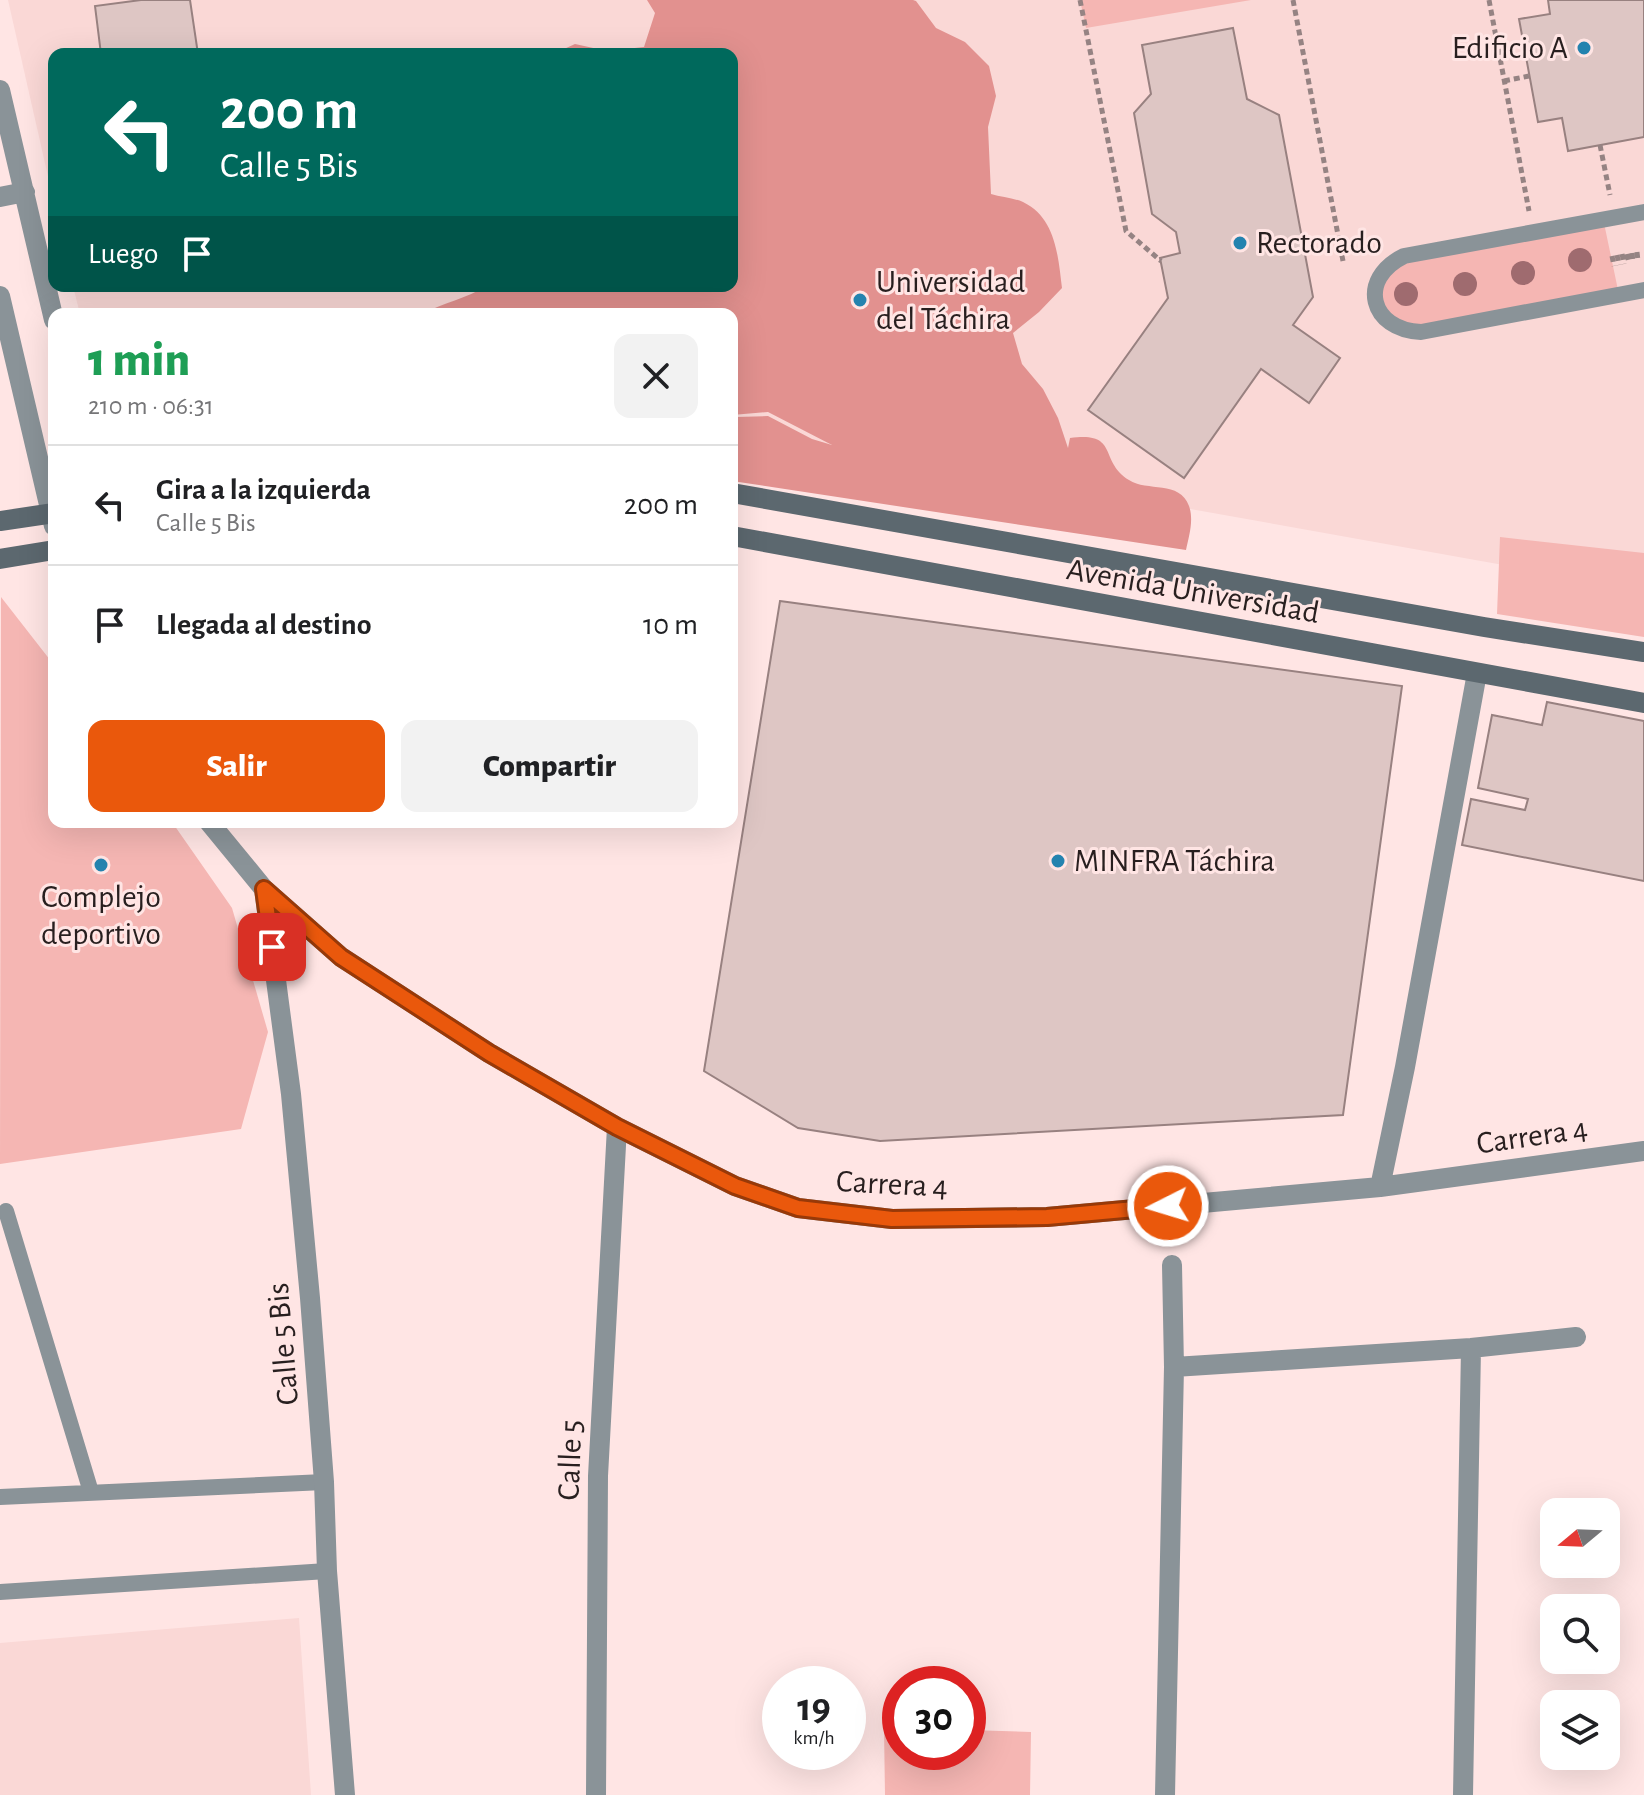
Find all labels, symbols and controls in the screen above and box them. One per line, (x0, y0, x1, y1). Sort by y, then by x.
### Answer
place label: Edificio A (1452, 32, 1568, 64)
marker: Edificio A (1575, 39, 1593, 57)
icon: left (88, 80, 192, 184)
text: 200 m (220, 83, 358, 139)
text: Calle 5 Bis (220, 148, 358, 184)
place label: Rectorado (1256, 227, 1382, 259)
icon: arrive (175, 232, 219, 276)
marker: Rectorado (1231, 234, 1249, 252)
text: Luego (88, 239, 159, 269)
place label: Universidad del Táchira (876, 266, 1025, 335)
marker: Universidad del Táchira (851, 291, 869, 309)
button: close (614, 334, 698, 418)
text: 1 min (88, 337, 190, 385)
text: 210 m · 06:31 (88, 393, 214, 419)
text: Gira a la izquierda (156, 475, 371, 505)
icon: left (88, 483, 132, 527)
text: 200 m (624, 490, 698, 520)
text: Calle 5 Bis (156, 510, 256, 536)
street label: Avenida Universidad (1064, 553, 1322, 629)
icon: arrive (88, 603, 132, 647)
text: Llegada al destino (156, 610, 372, 640)
text: 10 m (643, 610, 698, 640)
button: Salir (88, 720, 385, 812)
button: Compartir (401, 720, 698, 812)
place label: MINFRA Táchira (1074, 845, 1275, 877)
marker: MINFRA Táchira (1049, 852, 1067, 870)
marker: Complejo deportivo (92, 856, 110, 874)
place label: Complejo deportivo (41, 881, 161, 950)
pin (238, 913, 306, 981)
icon: arrive (250, 925, 294, 969)
street label: Carrera 4 (1474, 1112, 1590, 1160)
position arrow (1126, 1164, 1210, 1248)
street label: Carrera 4 (835, 1165, 949, 1203)
street label: Calle 5 Bis (262, 1281, 304, 1407)
street label: Calle 5 (553, 1419, 587, 1501)
north arrow (1540, 1498, 1620, 1578)
map controls (1540, 1498, 1620, 1770)
button: search (1540, 1594, 1620, 1674)
speed limit sign: 30 (882, 1666, 986, 1770)
text: 19 (797, 1688, 831, 1728)
button: layers (1540, 1690, 1620, 1770)
text: km/h (793, 1728, 835, 1748)

